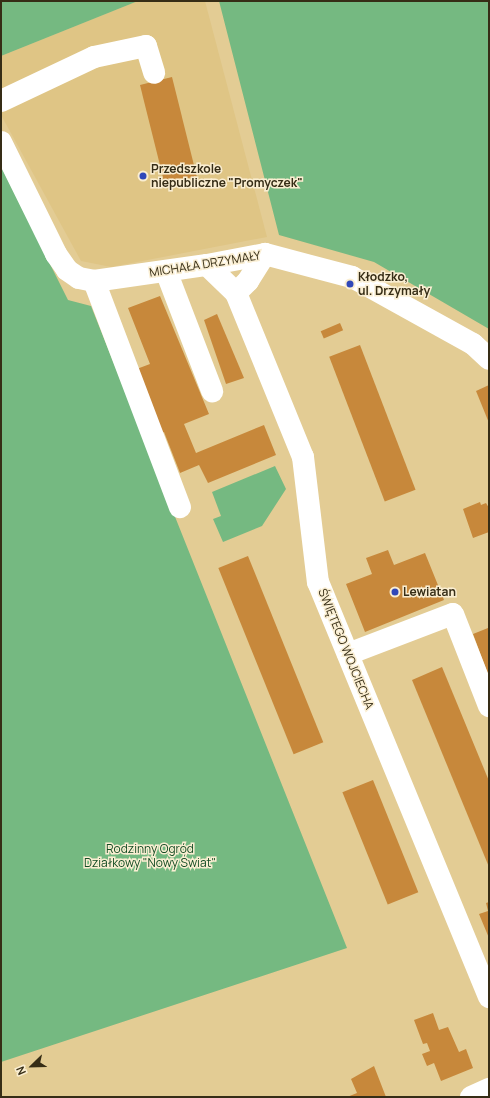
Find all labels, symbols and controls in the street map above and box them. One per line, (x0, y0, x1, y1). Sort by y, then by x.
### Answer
place label: Przedszkole niepubliczne "Promyczek" (151, 162, 303, 190)
marker: Przedszkole niepubliczne "Promyczek" (138, 171, 148, 181)
street label: MICHAŁA DRZYMAŁY (148, 248, 262, 280)
place label: Kłodzko, ul. Drzymały (358, 270, 430, 298)
marker: Kłodzko, ul. Drzymały (345, 279, 355, 289)
place label: Lewiatan (403, 585, 456, 599)
street label: ŚWIĘTEGO WOJCIECHA (315, 586, 377, 712)
marker: Lewiatan (390, 587, 400, 597)
park label: Rodzinny Ogród Działkowy "Nowy Świat" (84, 842, 216, 870)
north arrow (12, 1046, 52, 1086)
text: N (12, 1064, 29, 1077)

